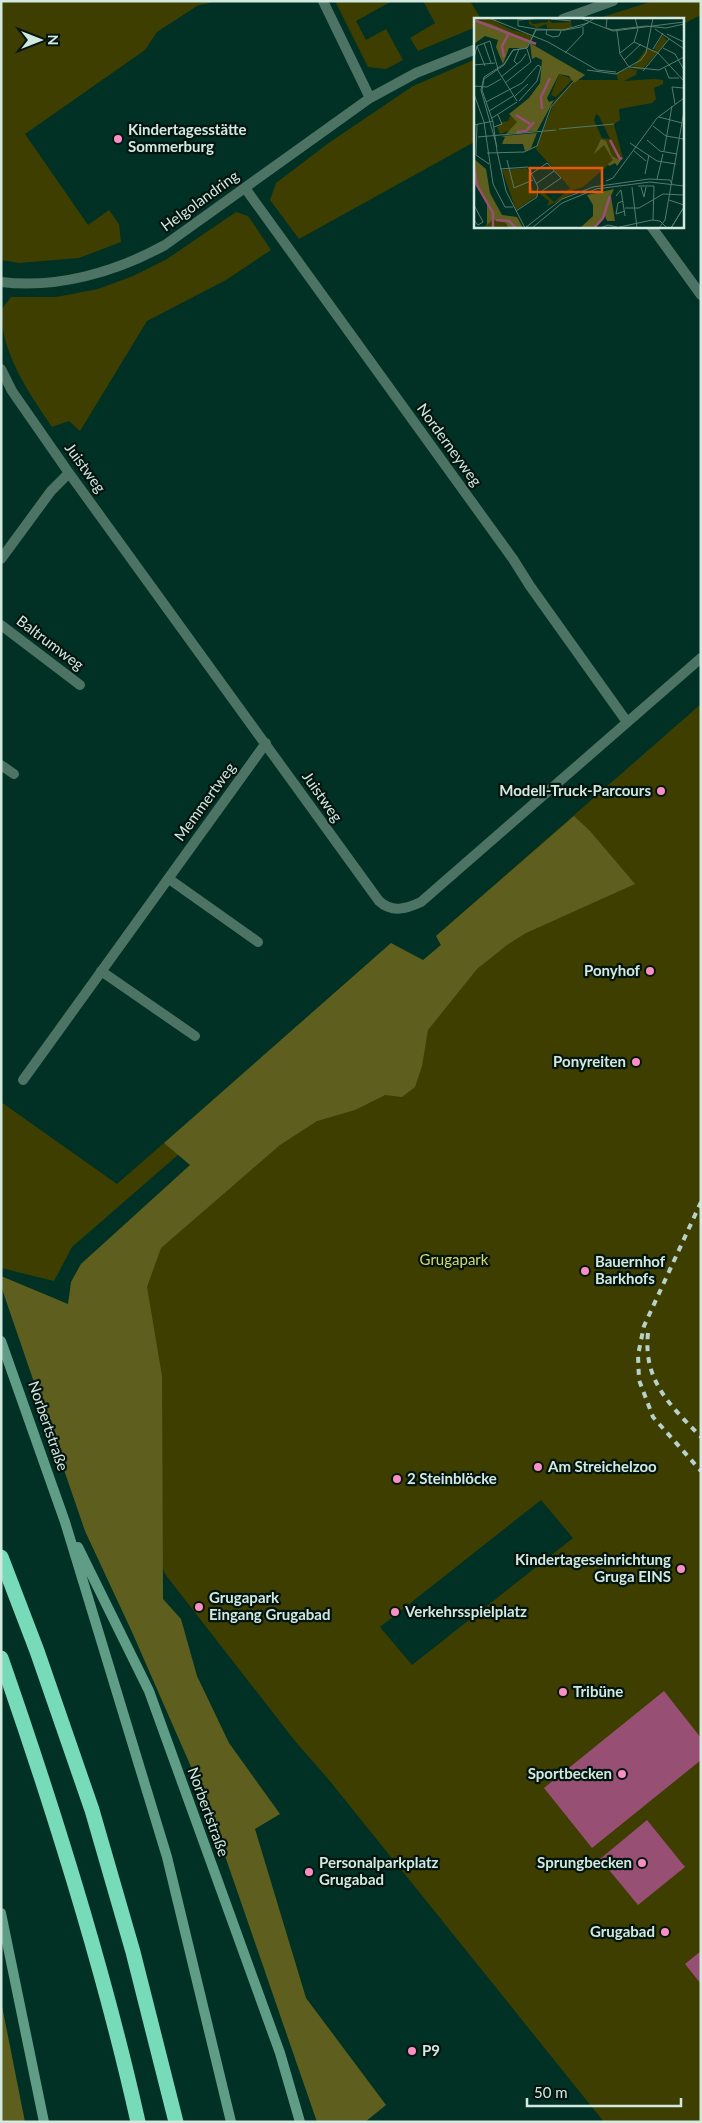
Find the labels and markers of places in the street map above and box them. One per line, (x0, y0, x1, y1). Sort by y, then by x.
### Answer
place label: Kindertagesstätte Sommerburg (128, 120, 246, 155)
marker: Kindertagesstätte Sommerburg (112, 133, 124, 145)
place label: Modell-Truck-Parcours (499, 781, 651, 799)
marker: Modell-Truck-Parcours (655, 785, 667, 797)
place label: Ponyhof (584, 961, 641, 979)
marker: Ponyhof (644, 965, 656, 977)
place label: Ponyreiten (553, 1052, 626, 1070)
marker: Ponyreiten (630, 1056, 642, 1068)
place label: Bauernhof Barkhofs (595, 1252, 666, 1287)
marker: Bauernhof Barkhofs (579, 1265, 591, 1277)
place label: Am Streichelzoo (547, 1457, 657, 1475)
marker: Am Streichelzoo (532, 1461, 544, 1473)
place label: 2 Steinblöcke (407, 1469, 497, 1487)
marker: 2 Steinblöcke (391, 1473, 403, 1485)
place label: Kindertageseinrichtung Gruga EINS (515, 1550, 671, 1585)
marker: Kindertageseinrichtung Gruga EINS (675, 1563, 687, 1575)
place label: Grugapark Eingang Grugabad (209, 1588, 330, 1623)
marker: Grugapark Eingang Grugabad (193, 1601, 205, 1613)
place label: Verkehrsspielplatz (404, 1602, 527, 1620)
marker: Verkehrsspielplatz (389, 1606, 401, 1618)
place label: Tribüne (573, 1682, 623, 1700)
marker: Tribüne (557, 1686, 569, 1698)
place label: Sportbecken (528, 1764, 612, 1782)
marker: Sportbecken (616, 1768, 628, 1780)
place label: Personalparkplatz Grugabad (319, 1853, 439, 1888)
place label: Sprungbecken (537, 1853, 632, 1871)
marker: Sprungbecken (636, 1857, 648, 1869)
marker: Personalparkplatz Grugabad (303, 1866, 315, 1878)
place label: Grugabad (590, 1922, 655, 1940)
marker: Grugabad (659, 1926, 671, 1938)
place label: P9 (422, 2041, 440, 2059)
marker: P9 (406, 2045, 418, 2057)

